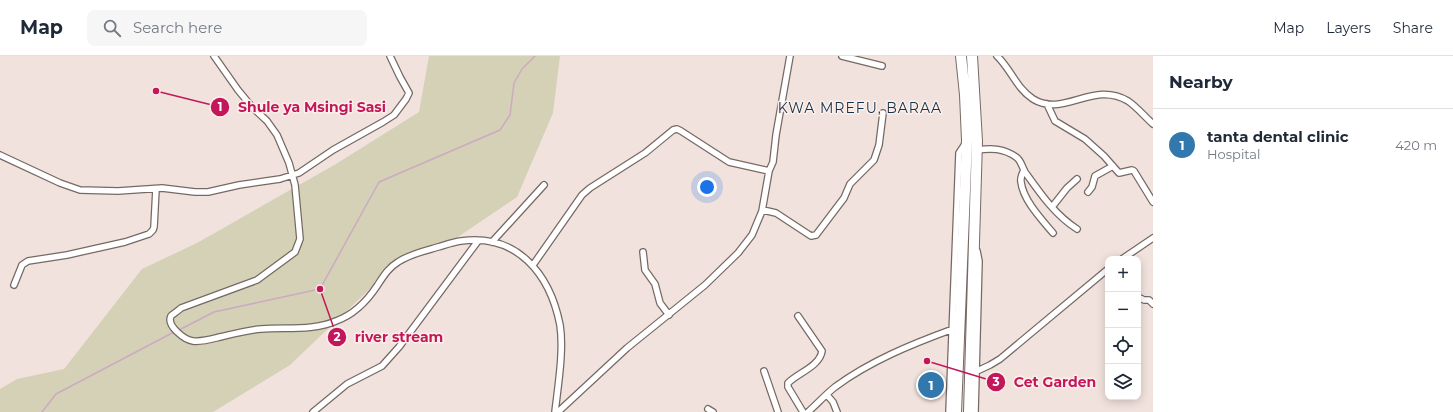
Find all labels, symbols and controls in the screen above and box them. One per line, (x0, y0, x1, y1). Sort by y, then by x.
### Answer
search box (87, 10, 367, 46)
text: Map (20, 16, 63, 39)
icon: search (101, 17, 123, 39)
text: Search here (133, 18, 222, 37)
text: Map (1273, 19, 1304, 37)
text: Layers (1326, 19, 1371, 37)
text: Share (1393, 19, 1433, 37)
text: Nearby (1169, 72, 1233, 92)
callout: Shule ya Msingi Sasi (210, 94, 394, 120)
text: Shule ya Msingi Sasi (238, 98, 386, 116)
text: 1 (218, 99, 222, 114)
district label: KWA MREFU, BARAA (778, 99, 942, 117)
text: tanta dental clinic (1207, 127, 1349, 146)
text: 1 (1179, 137, 1185, 153)
text: 420 m (1395, 137, 1437, 153)
text: Hospital (1207, 146, 1260, 162)
your location (697, 177, 717, 197)
map controls (1105, 256, 1141, 400)
button: + (1105, 256, 1141, 292)
button: − (1105, 292, 1141, 328)
callout: river stream (327, 324, 452, 350)
text: river stream (355, 328, 443, 346)
button: locate (1105, 328, 1141, 364)
text: 2 (333, 329, 341, 344)
button: layers (1105, 364, 1141, 400)
callout: Cet Garden (986, 369, 1104, 395)
pin: 1 (918, 370, 944, 400)
text: Cet Garden (1014, 373, 1096, 391)
text: 3 (991, 374, 1000, 389)

